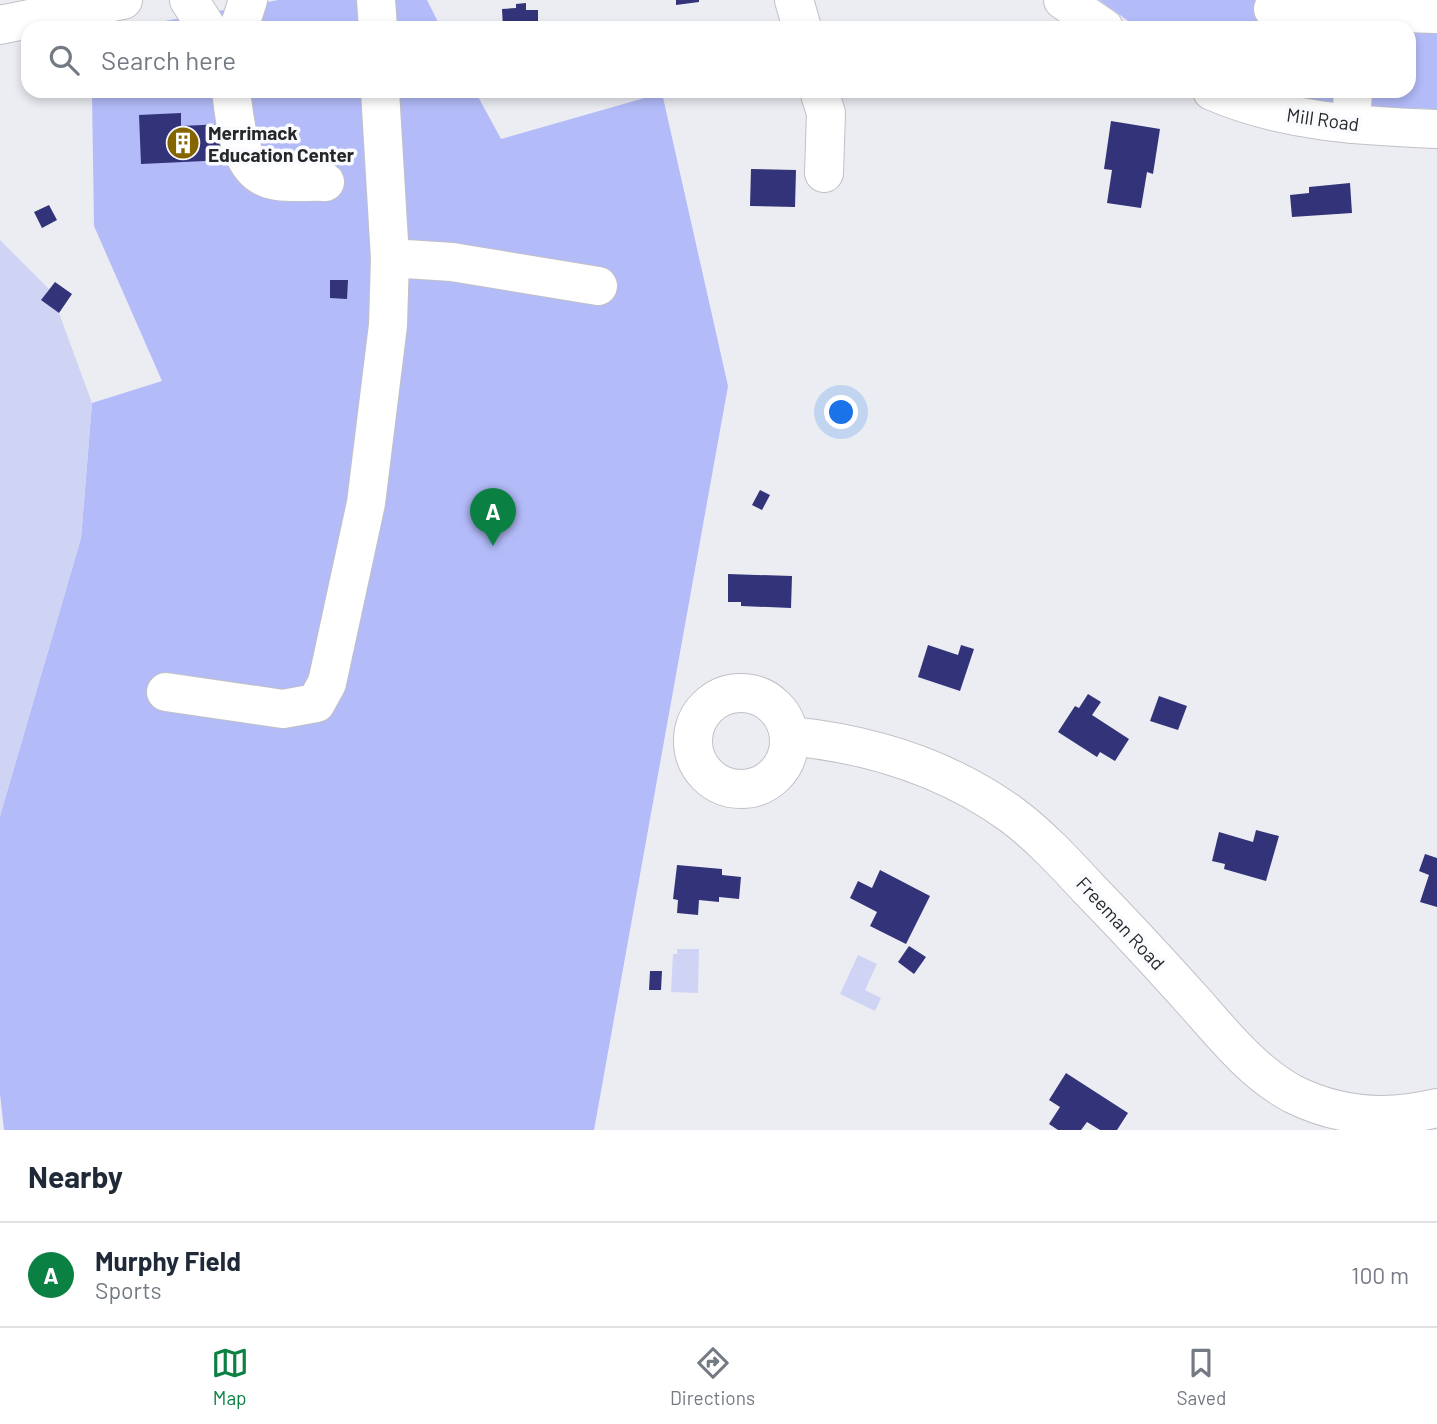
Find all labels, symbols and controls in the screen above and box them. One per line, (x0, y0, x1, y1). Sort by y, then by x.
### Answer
search box (21, 21, 1416, 98)
icon: search (45, 41, 83, 79)
text: Search here (101, 44, 236, 75)
street label: Mill Road (1285, 103, 1361, 135)
place label: Merrimack Education Center (208, 121, 355, 166)
building icon: Merrimack Education Center (164, 124, 202, 162)
your location (824, 395, 858, 429)
pin: A (470, 488, 516, 546)
street label: Freeman Road (1072, 872, 1170, 974)
text: Nearby (28, 1158, 123, 1194)
text: Murphy Field (95, 1245, 241, 1276)
text: A (43, 1261, 59, 1289)
text: 100 m (1351, 1261, 1409, 1289)
text: Sports (95, 1276, 162, 1304)
tab: Map (211, 1344, 249, 1409)
tab: Directions (670, 1344, 755, 1409)
tab: Saved (1176, 1344, 1226, 1409)

